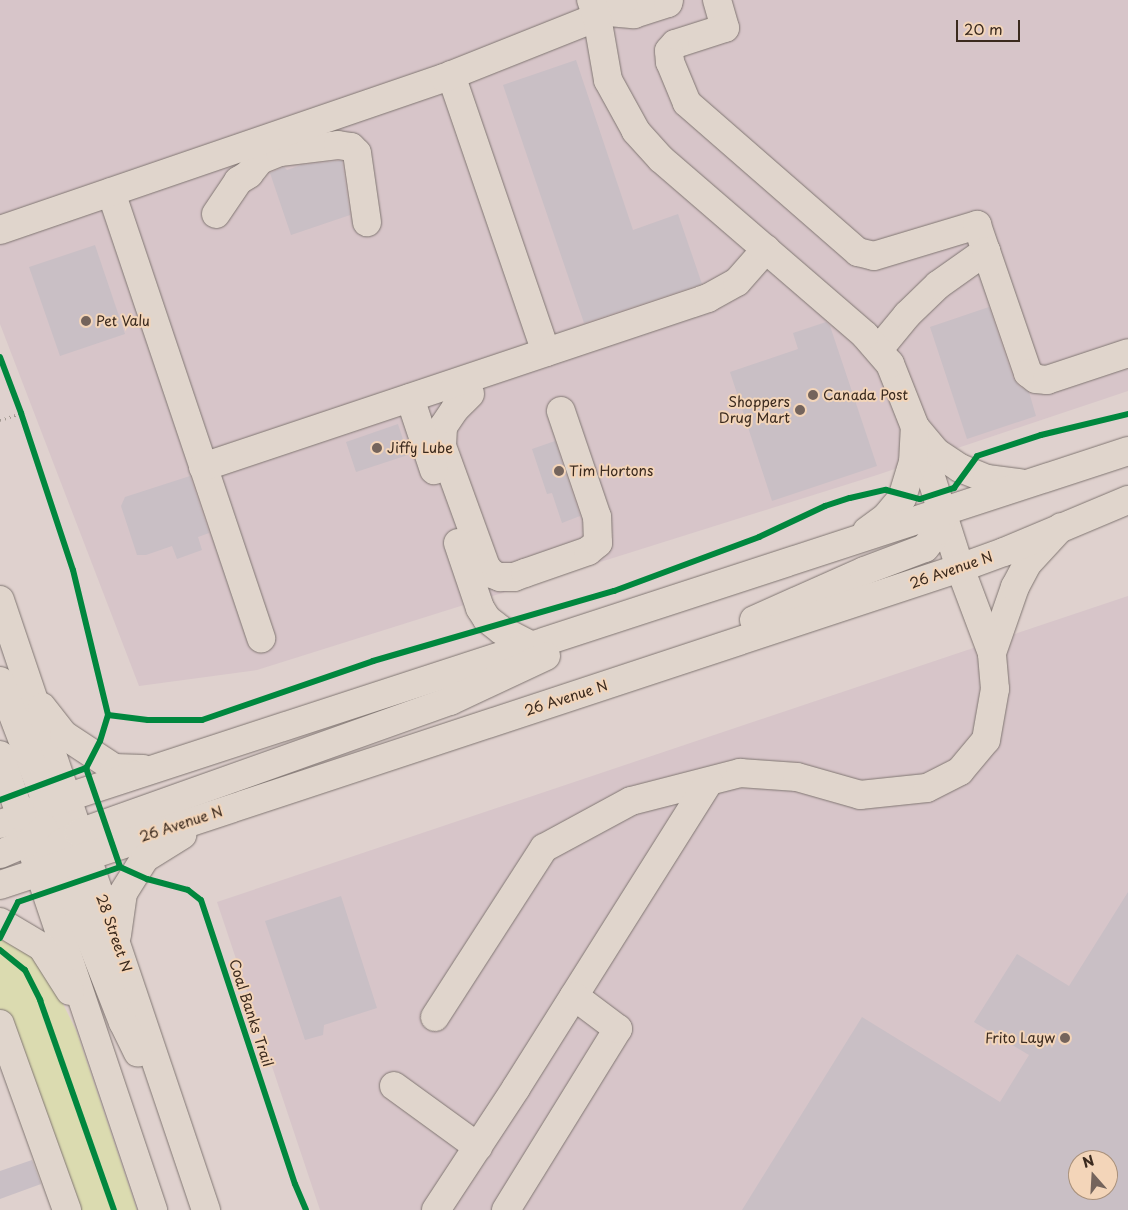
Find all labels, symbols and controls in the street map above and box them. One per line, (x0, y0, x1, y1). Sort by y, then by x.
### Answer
scale bar (958, 10, 1022, 42)
text: 20 m (964, 17, 1003, 40)
place label: Pet Valu (96, 313, 150, 329)
marker: Pet Valu (80, 315, 92, 327)
place label: Canada Post (823, 387, 908, 403)
marker: Canada Post (807, 389, 819, 401)
place label: Shoppers Drug Mart (718, 394, 790, 427)
marker: Shoppers Drug Mart (794, 404, 806, 416)
place label: Jiffy Lube (387, 440, 453, 456)
marker: Jiffy Lube (371, 442, 383, 454)
place label: Tim Hortons (569, 463, 653, 479)
marker: Tim Hortons (553, 465, 565, 477)
street label: 26 Avenue N (907, 548, 995, 592)
street label: 26 Avenue N (522, 677, 610, 719)
street label: 26 Avenue N (137, 803, 225, 845)
street label: 28 Street N (93, 892, 135, 974)
street label: Coal Banks Trail (226, 957, 276, 1069)
place label: Frito Layw (984, 1030, 1055, 1046)
marker: Frito Layw (1059, 1032, 1071, 1044)
north arrow (1068, 1150, 1118, 1200)
text: N (1080, 1150, 1097, 1173)

